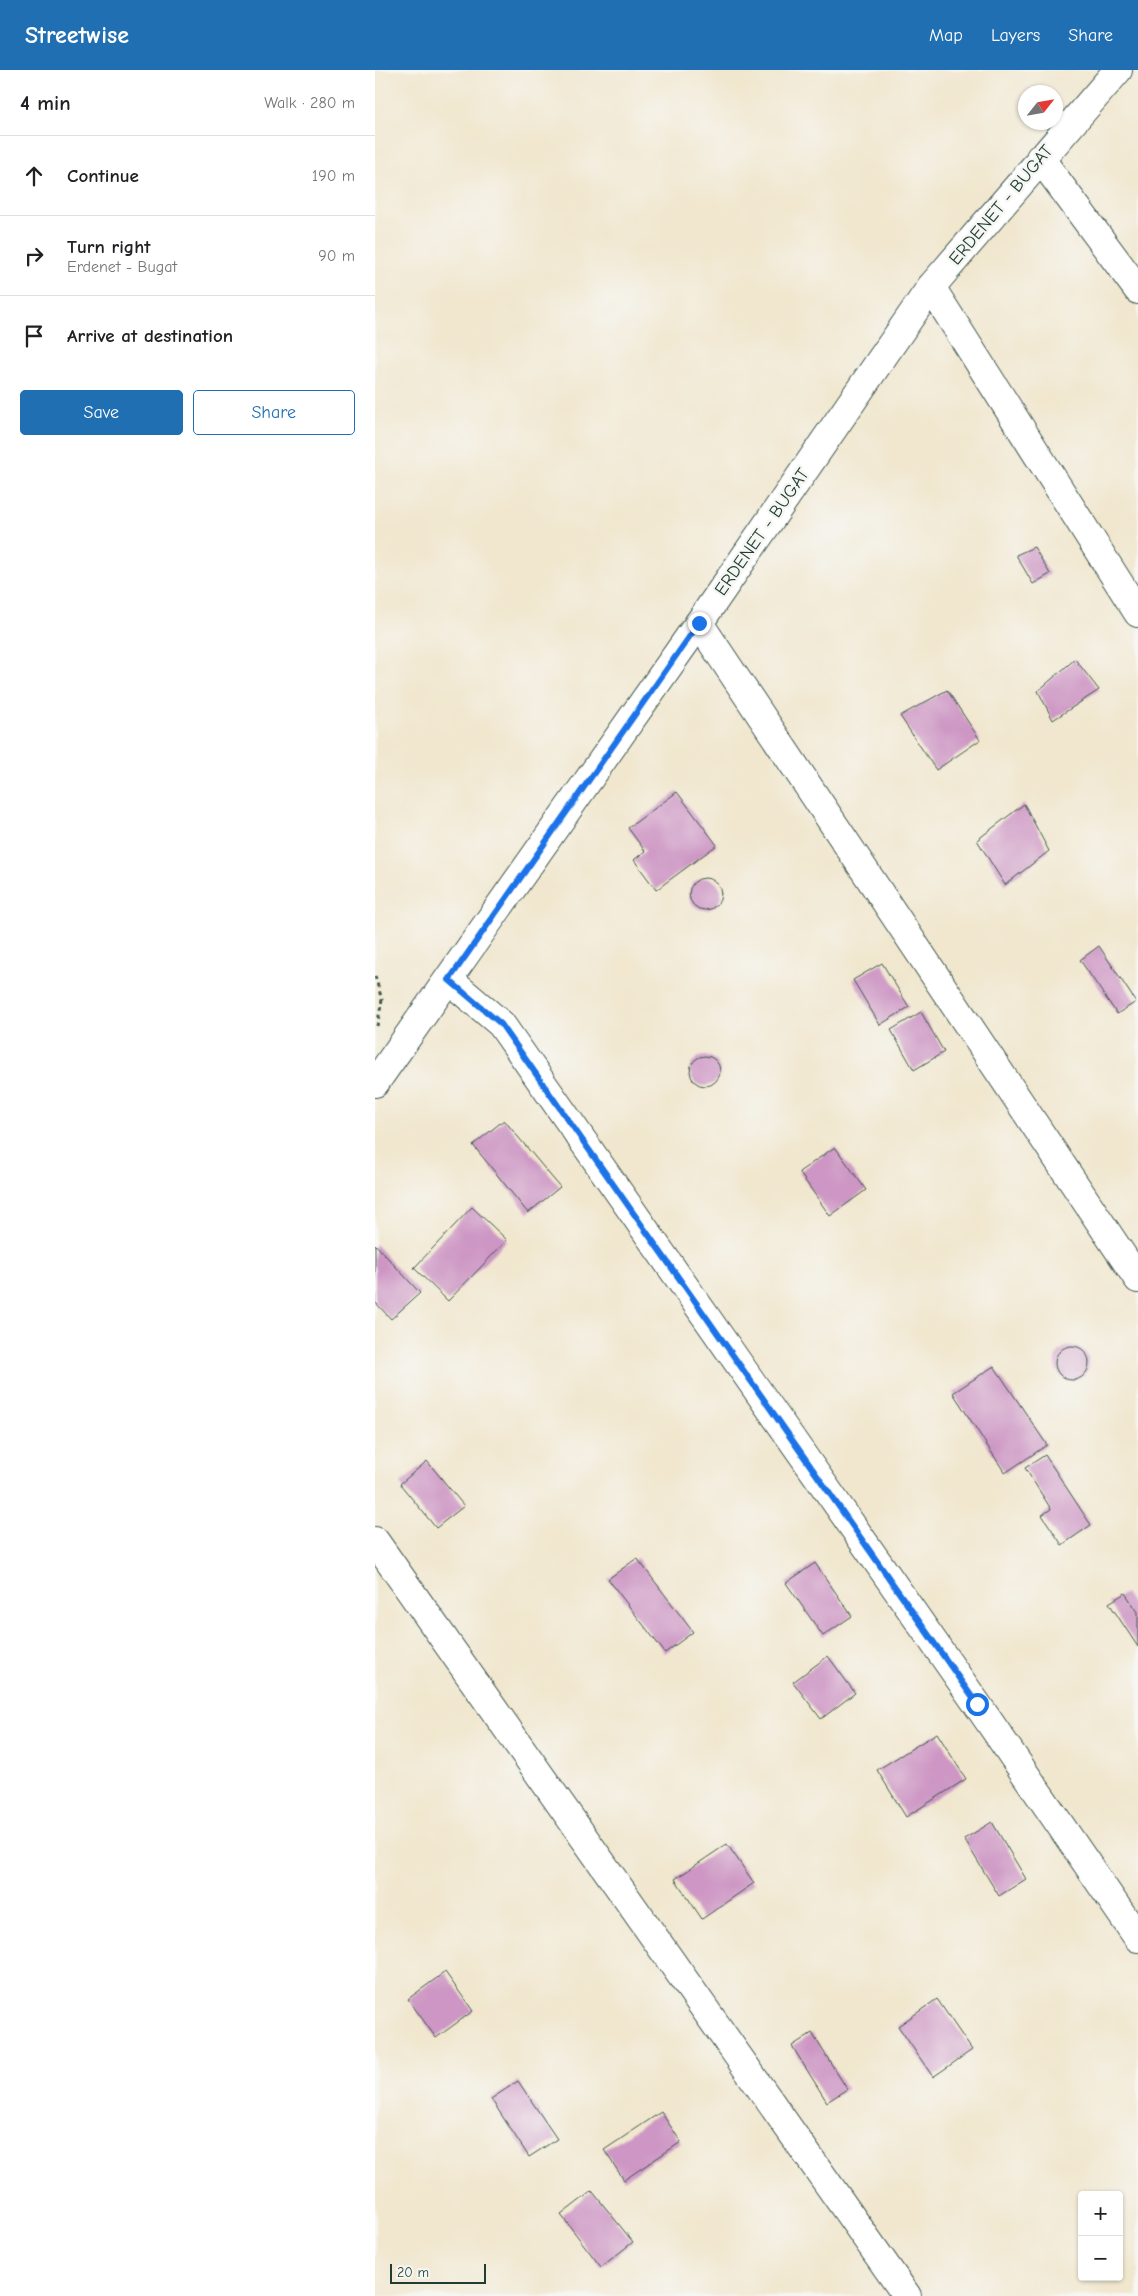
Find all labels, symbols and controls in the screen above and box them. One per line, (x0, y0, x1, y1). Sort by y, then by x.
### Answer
text: Streetwise (25, 21, 129, 49)
text: Map (929, 25, 963, 46)
text: Layers (991, 25, 1040, 46)
text: Share (1068, 25, 1113, 46)
north arrow (1018, 85, 1063, 130)
text: 4 min (20, 91, 71, 115)
text: Walk · 280 m (264, 94, 355, 112)
street label: ERDENET - BUGAT (945, 140, 1058, 269)
icon: ahead (20, 162, 48, 190)
text: Continue (67, 165, 139, 187)
text: 190 m (312, 167, 355, 185)
text: Turn right (67, 236, 151, 258)
icon: right (20, 242, 48, 270)
text: 90 m (318, 247, 355, 265)
text: Erdenet - Bugat (67, 258, 177, 276)
icon: arrive (20, 322, 48, 350)
text: Arrive at destination (67, 325, 233, 347)
button: Save (20, 390, 183, 435)
button: Share (193, 390, 355, 435)
street label: ERDENET - BUGAT (710, 464, 814, 600)
route end (688, 612, 711, 635)
route start (966, 1693, 989, 1716)
map controls (1078, 2191, 1123, 2281)
button: + (1078, 2191, 1123, 2236)
button: − (1078, 2236, 1123, 2281)
scale bar (390, 2261, 486, 2284)
text: 20 m (397, 2264, 429, 2281)

